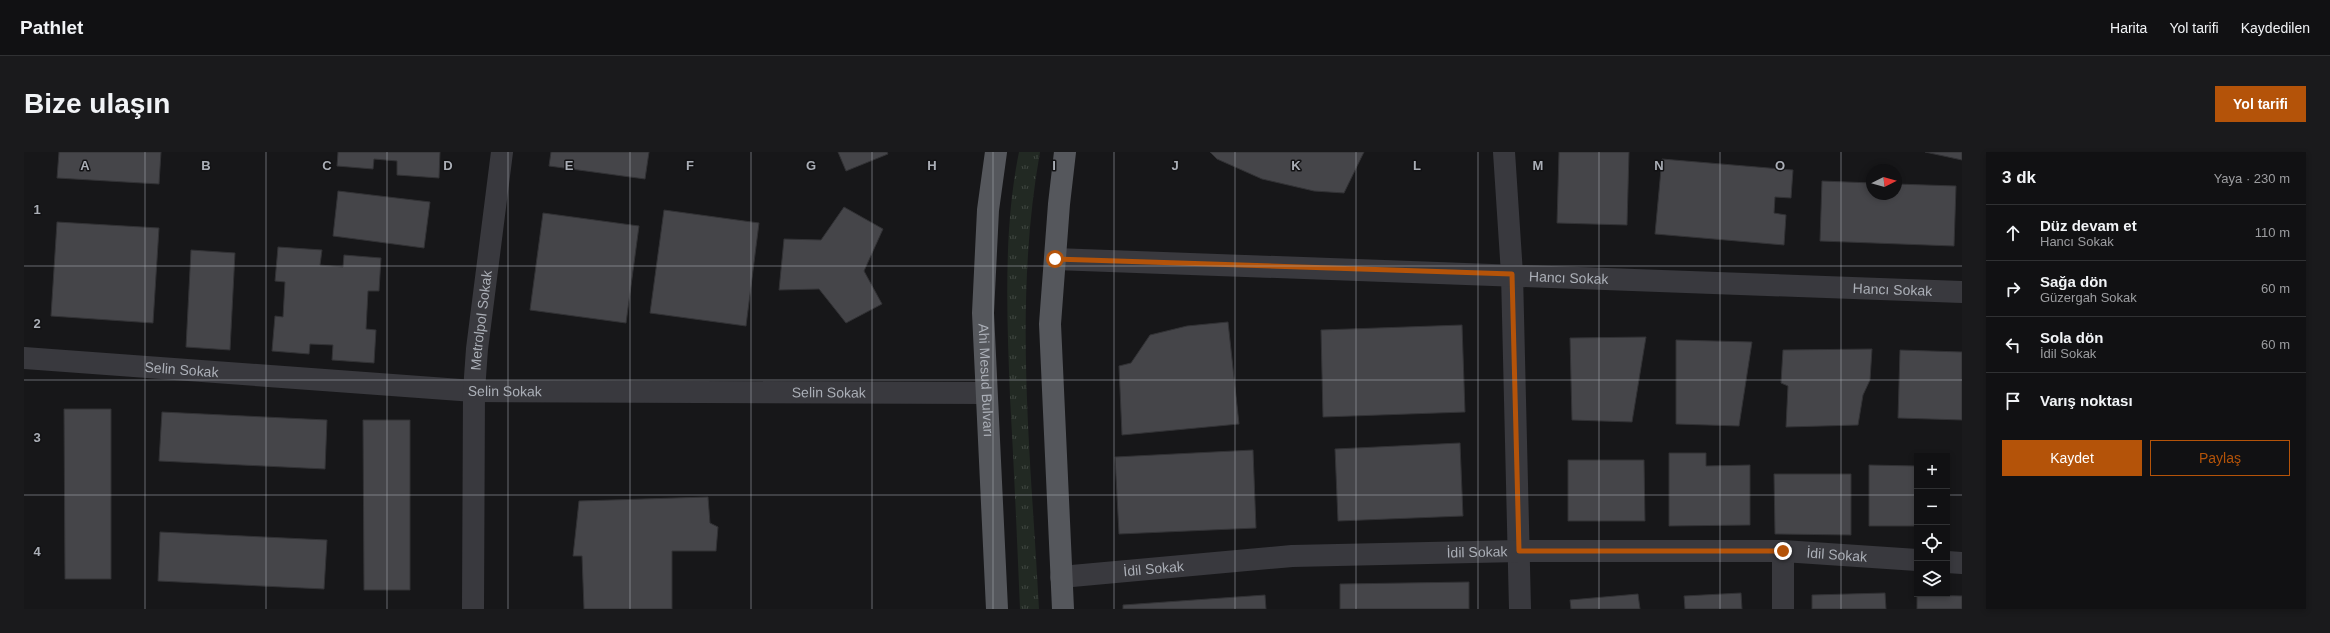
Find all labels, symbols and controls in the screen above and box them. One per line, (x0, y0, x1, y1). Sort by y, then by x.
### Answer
text: Pathlet (20, 17, 83, 38)
text: Harita (2110, 20, 2147, 36)
text: Yol tarifi (2169, 20, 2219, 36)
text: Kaydedilen (2241, 20, 2310, 36)
button: Yol tarifi (2215, 86, 2306, 122)
text: Bize ulaşın (24, 88, 170, 119)
text: A (80, 158, 90, 173)
text: B (201, 158, 211, 173)
text: C (322, 158, 332, 173)
text: D (443, 158, 453, 173)
text: E (565, 158, 574, 173)
text: F (686, 158, 694, 173)
text: G (806, 158, 816, 173)
text: H (927, 158, 937, 173)
text: I (1052, 158, 1056, 173)
text: J (1171, 158, 1179, 173)
text: K (1291, 158, 1301, 173)
text: L (1413, 158, 1421, 173)
text: M (1533, 158, 1543, 173)
text: N (1654, 158, 1664, 173)
text: O (1775, 158, 1785, 173)
north arrow (1866, 164, 1902, 200)
text: 3 dk (2002, 168, 2036, 187)
text: Yaya · 230 m (2214, 171, 2290, 186)
text: 1 (33, 202, 41, 217)
text: Düz devam et (2040, 217, 2137, 234)
icon: ahead (2002, 222, 2024, 244)
text: 110 m (2255, 225, 2290, 240)
text: Hancı Sokak (2040, 234, 2114, 249)
route start (1046, 250, 1064, 268)
street label: Metrolpol Sokak (467, 268, 495, 371)
street label: Hancı Sokak (1529, 268, 1610, 287)
text: Sağa dön (2040, 273, 2108, 290)
icon: right (2002, 278, 2024, 300)
street label: Hancı Sokak (1852, 280, 1933, 299)
text: 60 m (2261, 281, 2290, 296)
text: Güzergah Sokak (2040, 290, 2137, 305)
text: 2 (33, 316, 41, 331)
street label: Ahi Mesud Bulvarı (976, 323, 997, 437)
text: Sola dön (2040, 329, 2103, 346)
icon: left (2002, 334, 2024, 356)
text: 60 m (2261, 337, 2290, 352)
text: İdil Sokak (2040, 346, 2096, 361)
street label: Selin Sokak (144, 359, 220, 380)
street label: Selin Sokak (467, 383, 543, 399)
street label: Selin Sokak (792, 384, 867, 401)
icon: arrive (2002, 390, 2024, 412)
text: Varış noktası (2040, 392, 2133, 409)
text: 3 (33, 430, 41, 445)
button: Kaydet (2002, 440, 2142, 476)
button: Paylaş (2150, 440, 2290, 476)
map controls (1914, 453, 1950, 597)
button: + (1914, 453, 1950, 489)
button: − (1914, 489, 1950, 525)
button: locate (1914, 525, 1950, 561)
route end (1774, 542, 1792, 560)
street label: İdil Sokak (1446, 543, 1509, 561)
text: 4 (33, 544, 41, 559)
street label: İdil Sokak (1806, 544, 1869, 565)
street label: İdil Sokak (1123, 558, 1186, 579)
button: layers (1914, 561, 1950, 597)

